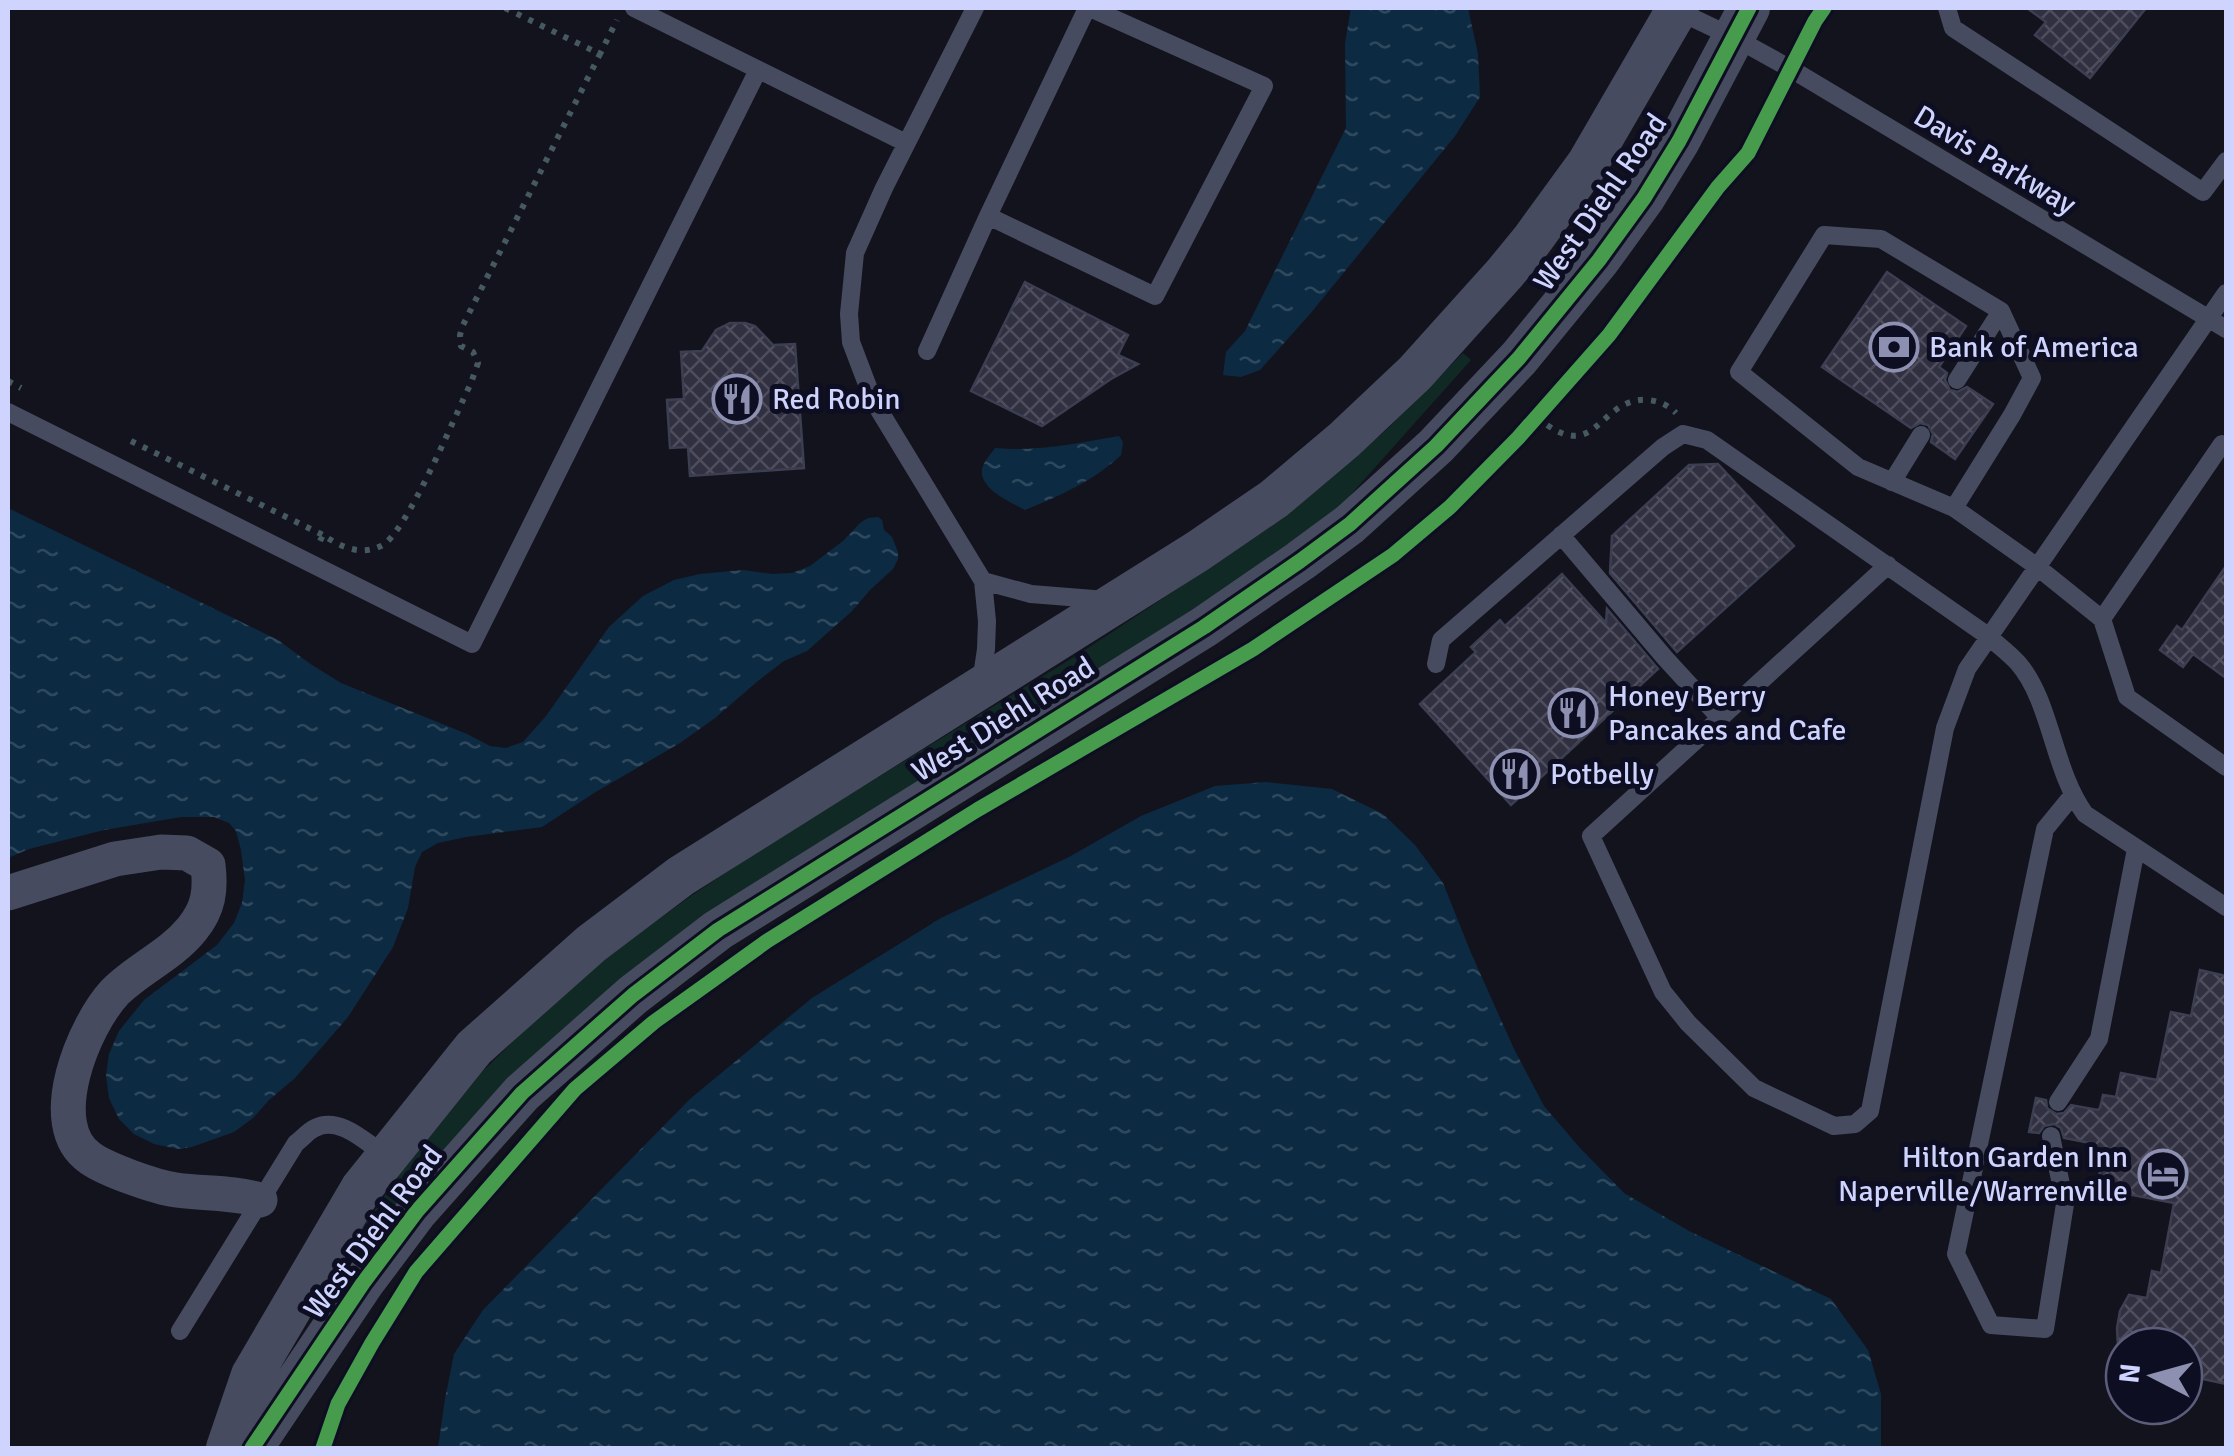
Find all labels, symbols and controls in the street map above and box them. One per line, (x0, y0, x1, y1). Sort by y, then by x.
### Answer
street label: Davis Parkway (1907, 97, 2083, 223)
street label: West Diehl Road (1526, 106, 1675, 298)
bank icon: Bank of America (1868, 321, 1920, 373)
place label: Bank of America (1929, 329, 2139, 366)
restaurant icon: Red Robin (711, 373, 763, 425)
place label: Red Robin (772, 381, 901, 418)
street label: West Diehl Road (905, 649, 1101, 790)
place label: Honey Berry Pancakes and Cafe (1608, 678, 1846, 749)
restaurant icon: Honey Berry Pancakes and Cafe (1547, 687, 1599, 739)
restaurant icon: Potbelly (1489, 748, 1541, 800)
place label: Potbelly (1550, 756, 1654, 793)
street label: West Diehl Road (296, 1138, 451, 1327)
place label: Hilton Garden Inn Naperville/Warrenville (1838, 1139, 2128, 1210)
hotel icon: Hilton Garden Inn Naperville/Warrenville (2137, 1148, 2189, 1200)
north arrow (2104, 1326, 2204, 1426)
text: N (2112, 1362, 2148, 1385)

